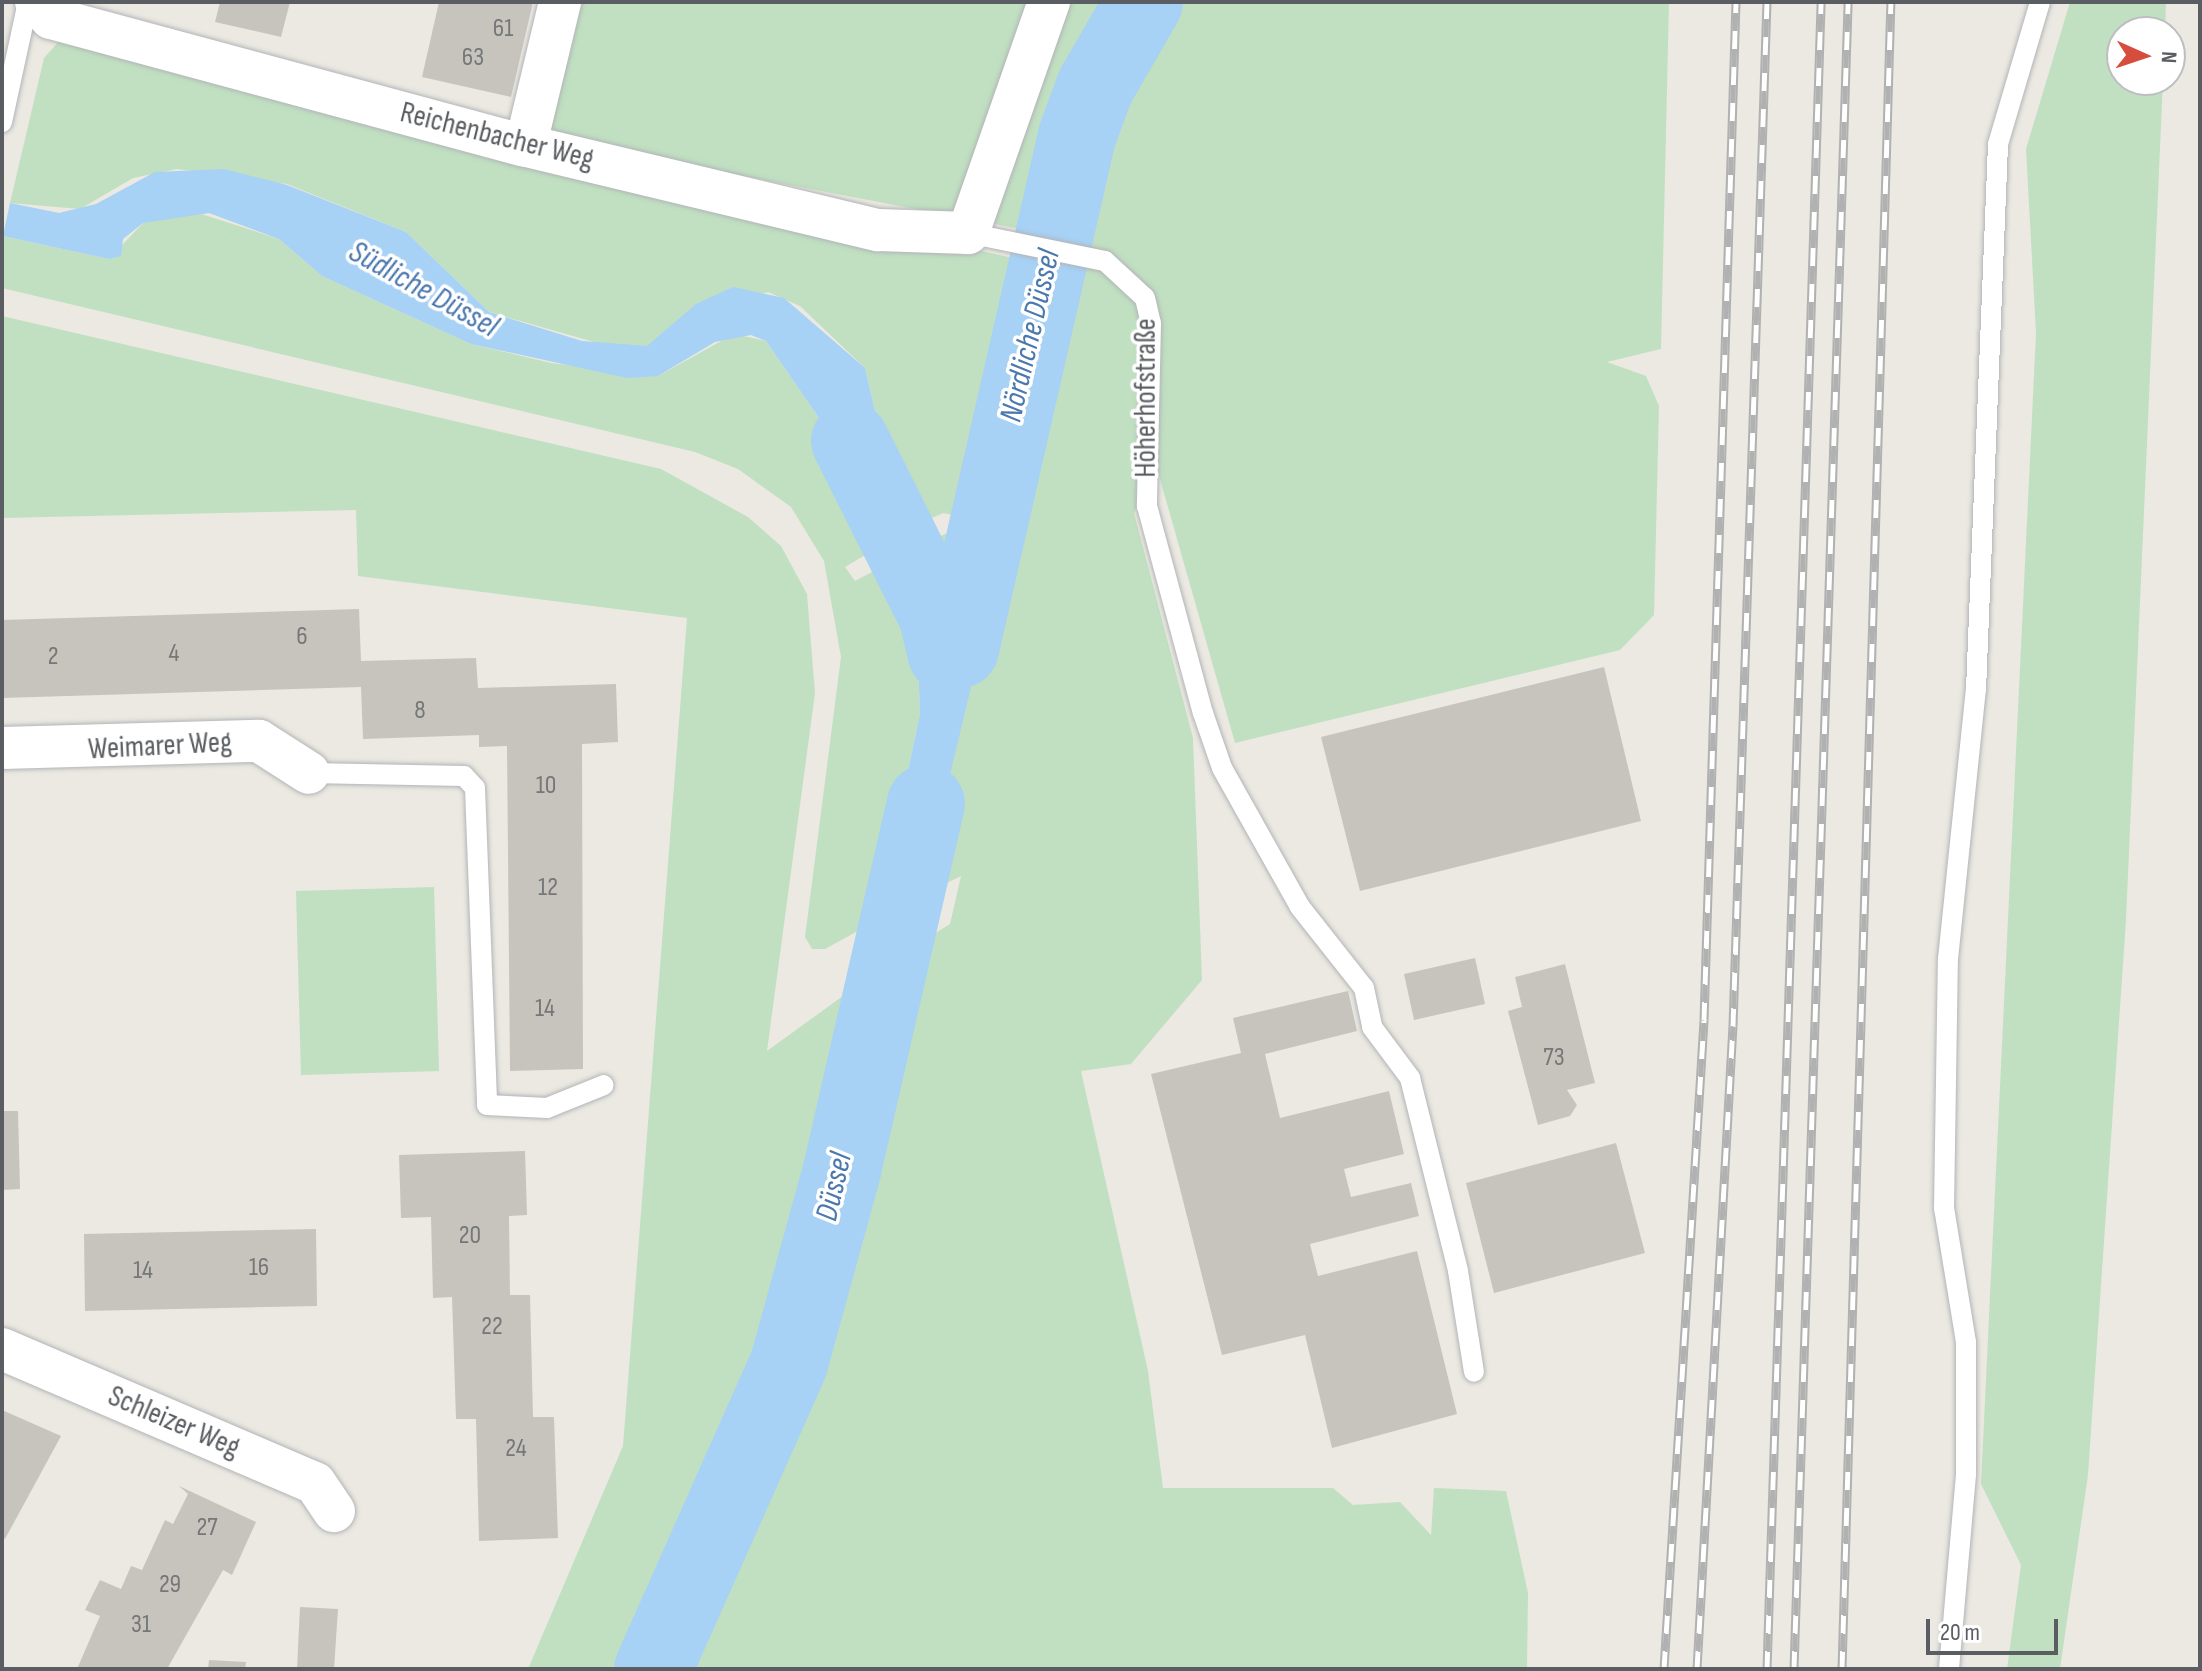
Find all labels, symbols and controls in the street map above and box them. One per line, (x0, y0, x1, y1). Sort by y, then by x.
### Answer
house number: 61 (493, 13, 513, 45)
north arrow (2106, 16, 2186, 96)
house number: 63 (462, 42, 484, 74)
text: N (2155, 51, 2182, 64)
street label: Reichenbacher Weg (396, 95, 598, 177)
water label: Südliche Düssel (342, 233, 504, 347)
water label: Nördliche Düssel (993, 246, 1069, 426)
street label: Höherhofstraße (1128, 318, 1164, 478)
house number: 6 (296, 621, 308, 653)
house number: 4 (169, 638, 179, 670)
house number: 2 (48, 641, 58, 673)
house number: 8 (414, 695, 426, 727)
street label: Weimarer Weg (87, 724, 233, 768)
house number: 10 (536, 770, 556, 802)
house number: 12 (538, 872, 558, 904)
house number: 14 (535, 993, 555, 1025)
house number: 73 (1543, 1042, 1565, 1074)
water label: Düssel (809, 1149, 861, 1225)
house number: 20 (459, 1220, 481, 1252)
house number: 16 (249, 1252, 269, 1284)
house number: 14 (133, 1255, 153, 1287)
house number: 22 (481, 1311, 503, 1343)
street label: Schleizer Weg (103, 1378, 245, 1466)
house number: 24 (505, 1433, 527, 1465)
house number: 27 (196, 1512, 218, 1544)
house number: 29 (159, 1569, 181, 1601)
scale bar (1930, 1603, 2062, 1653)
house number: 31 (131, 1609, 151, 1641)
text: 20 m (1940, 1618, 1980, 1647)

